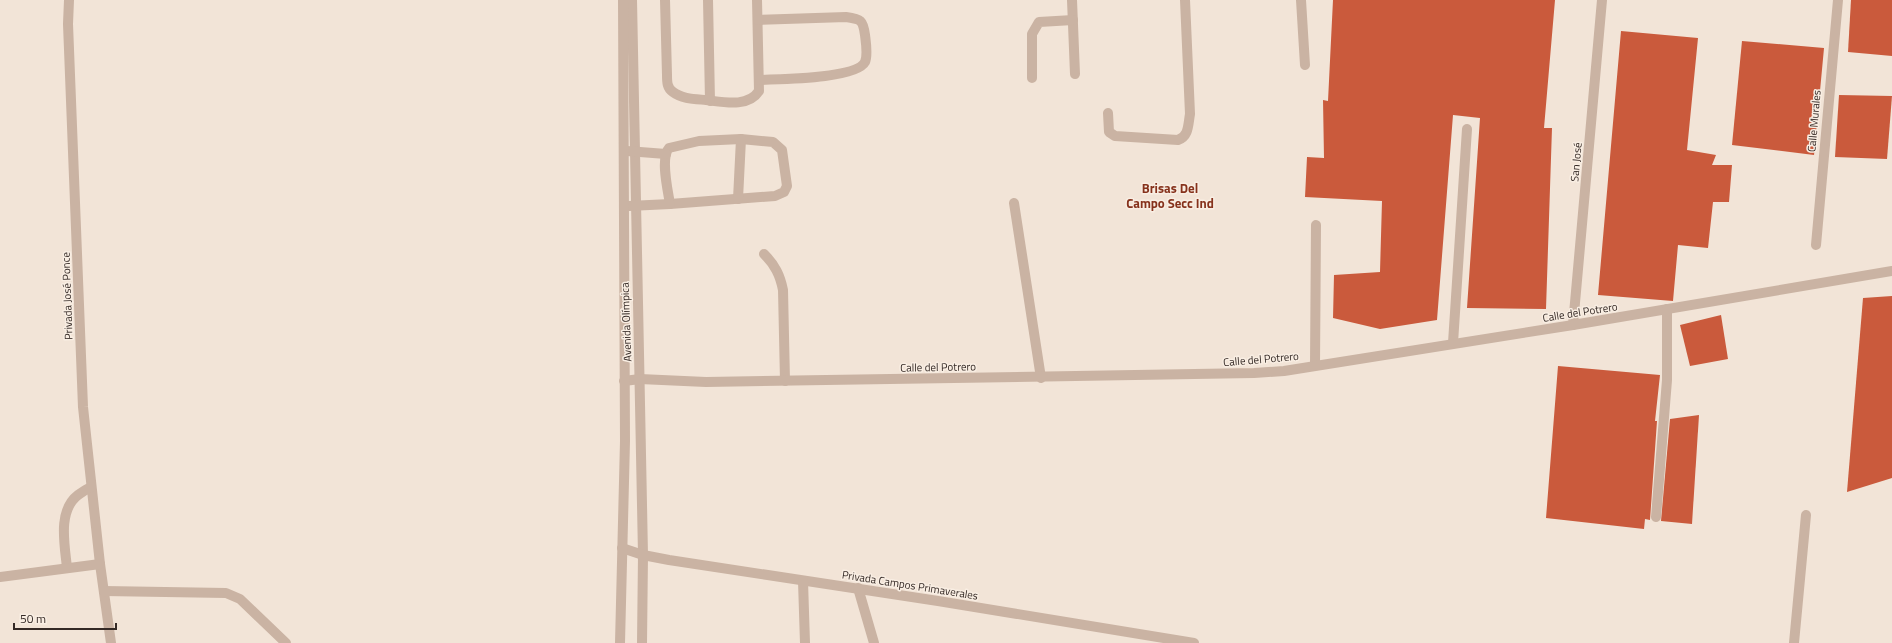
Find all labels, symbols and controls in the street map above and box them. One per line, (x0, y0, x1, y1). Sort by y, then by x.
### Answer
street label: Calle Murales (1803, 89, 1825, 153)
street label: San José (1566, 141, 1586, 182)
district label: Brisas Del Campo Secc Ind (1126, 178, 1214, 213)
street label: Privada José Ponce (57, 251, 77, 340)
street label: Avenida Olímpica (617, 282, 635, 362)
street label: Calle del Potrero (1541, 298, 1619, 326)
street label: Calle del Potrero (1223, 348, 1300, 370)
street label: Calle del Potrero (900, 358, 976, 376)
street label: Privada Campos Primaverales (841, 566, 979, 604)
scale bar (14, 605, 116, 631)
text: 50 m (20, 609, 46, 628)

